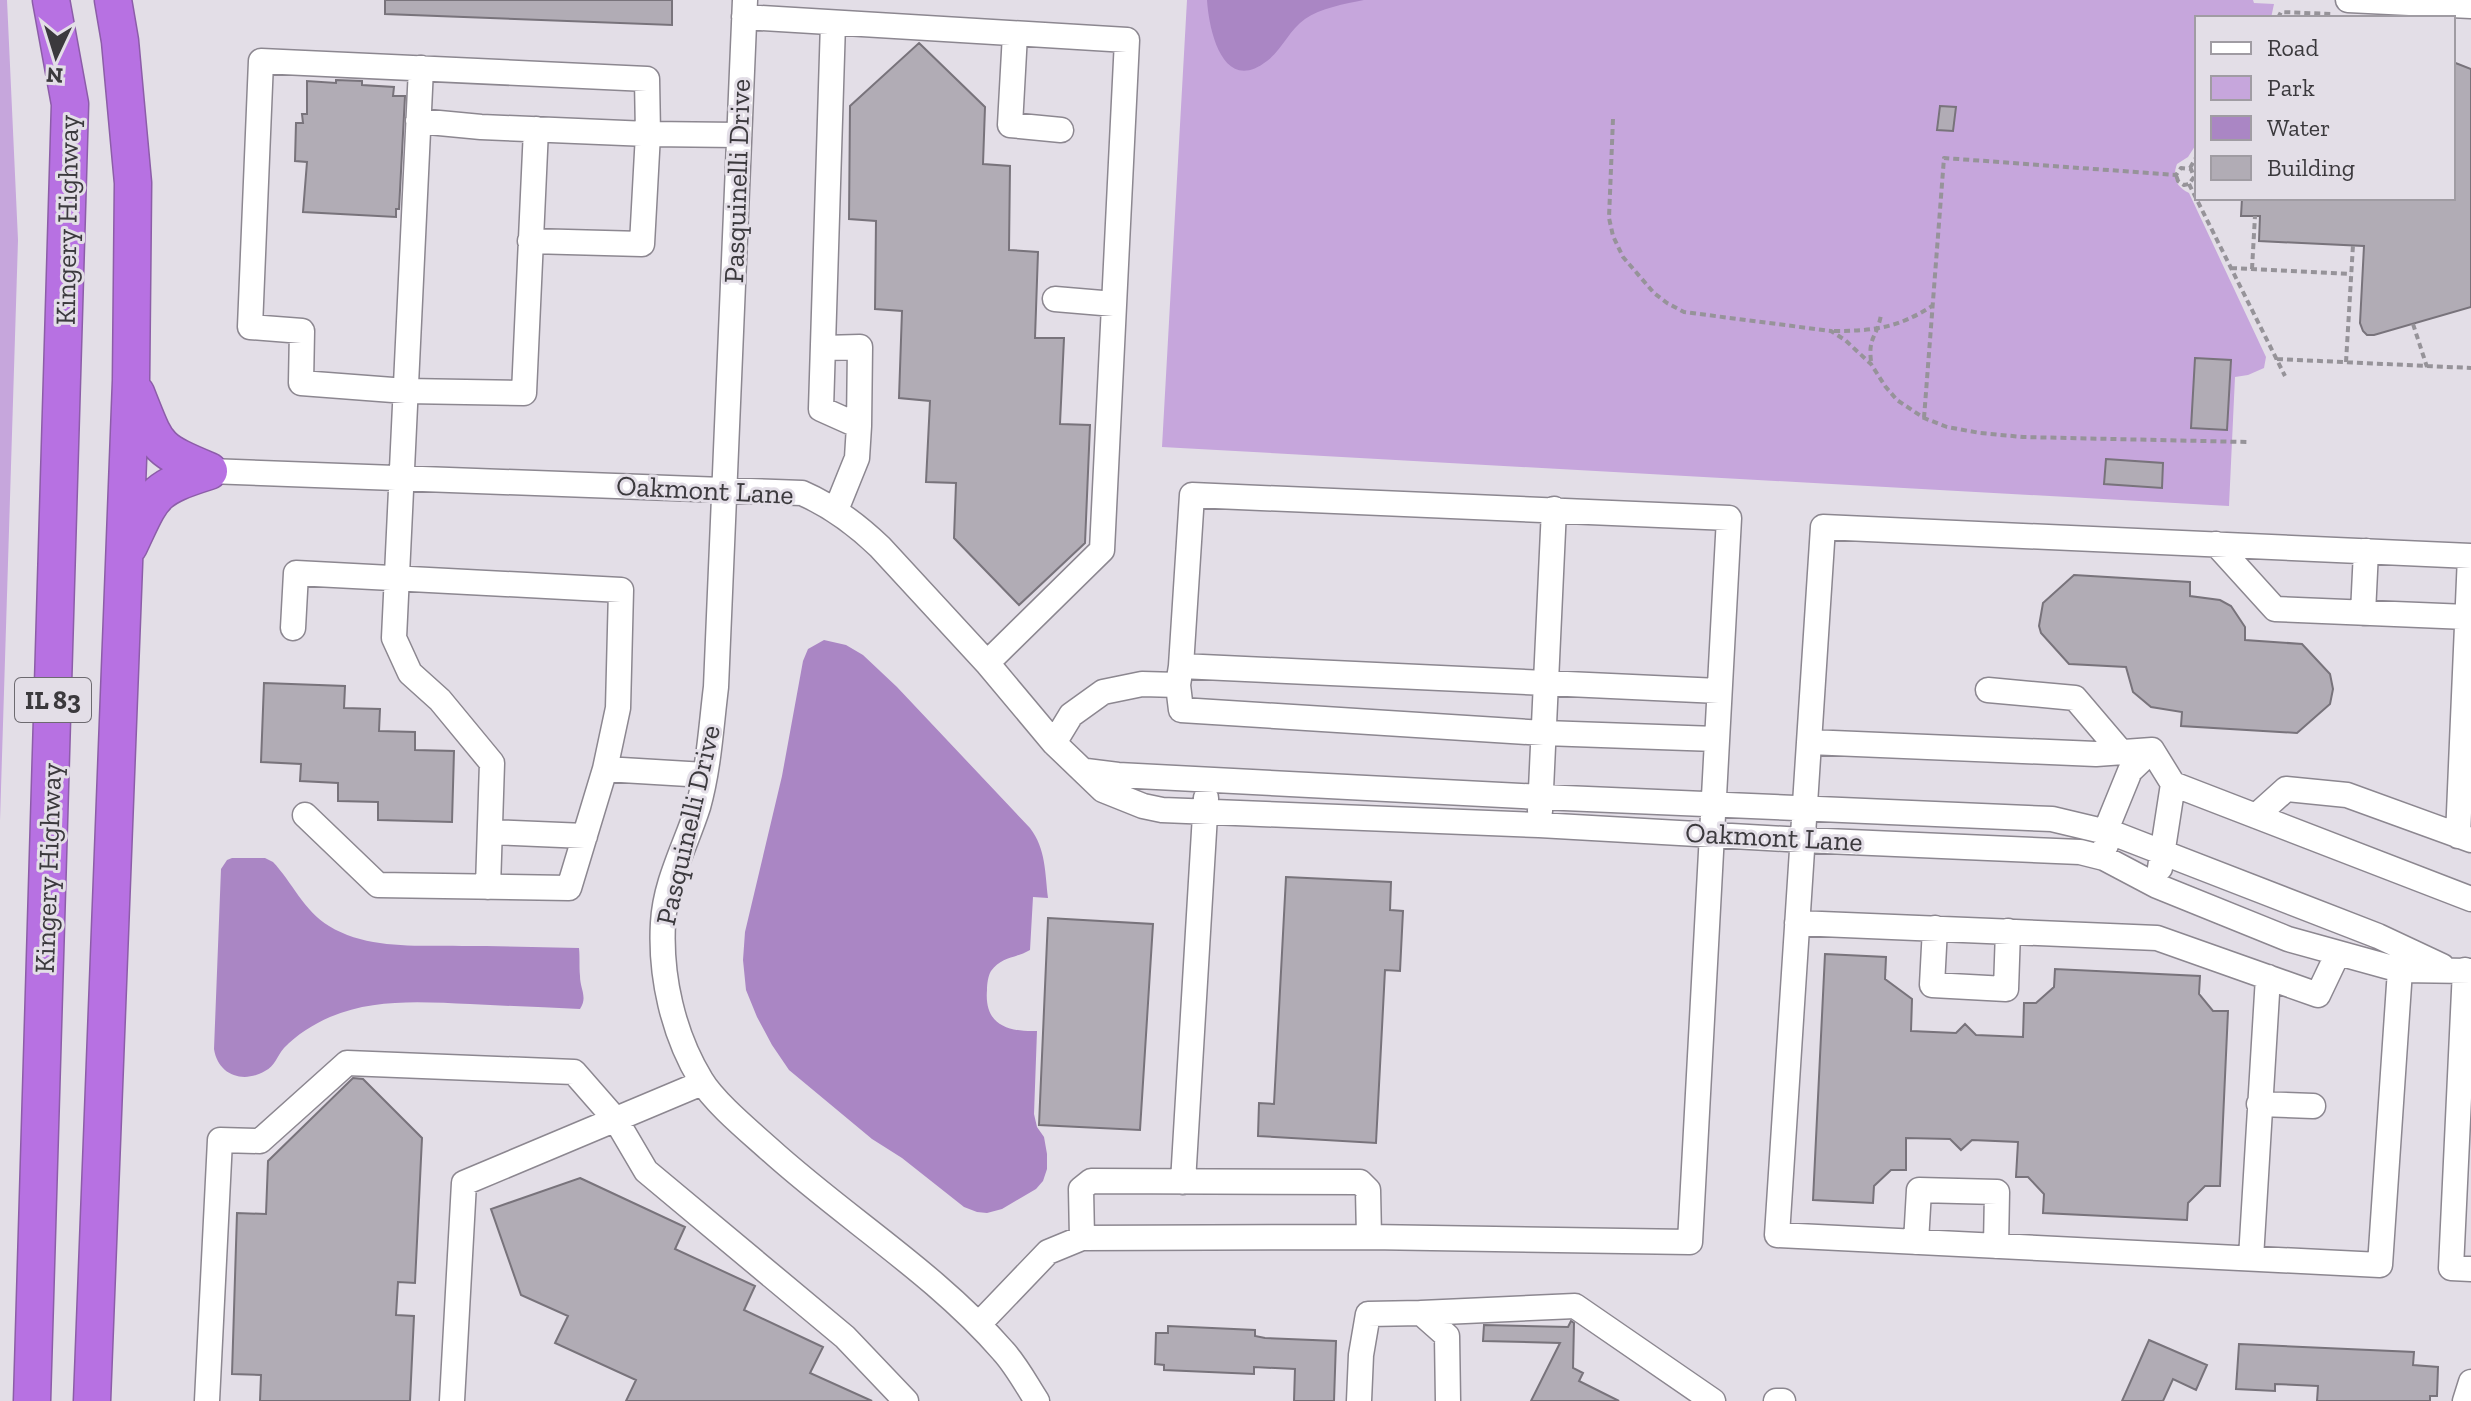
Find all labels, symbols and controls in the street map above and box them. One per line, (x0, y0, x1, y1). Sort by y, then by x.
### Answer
north arrow (16, 16, 96, 96)
legend (2195, 16, 2455, 200)
text: Road (2267, 33, 2319, 62)
text: N (45, 61, 64, 90)
text: Park (2267, 73, 2315, 102)
street label: Pasquinelli Drive (717, 78, 757, 284)
text: Water (2267, 113, 2330, 142)
street label: Kingery Highway (49, 114, 85, 325)
text: Building (2267, 153, 2355, 182)
street label: Oakmont Lane (615, 469, 795, 511)
road number: IL 83 (15, 678, 91, 722)
street label: Pasquinelli Drive (649, 722, 727, 928)
street label: Kingery Highway (28, 762, 68, 974)
street label: Oakmont Lane (1684, 816, 1864, 858)

